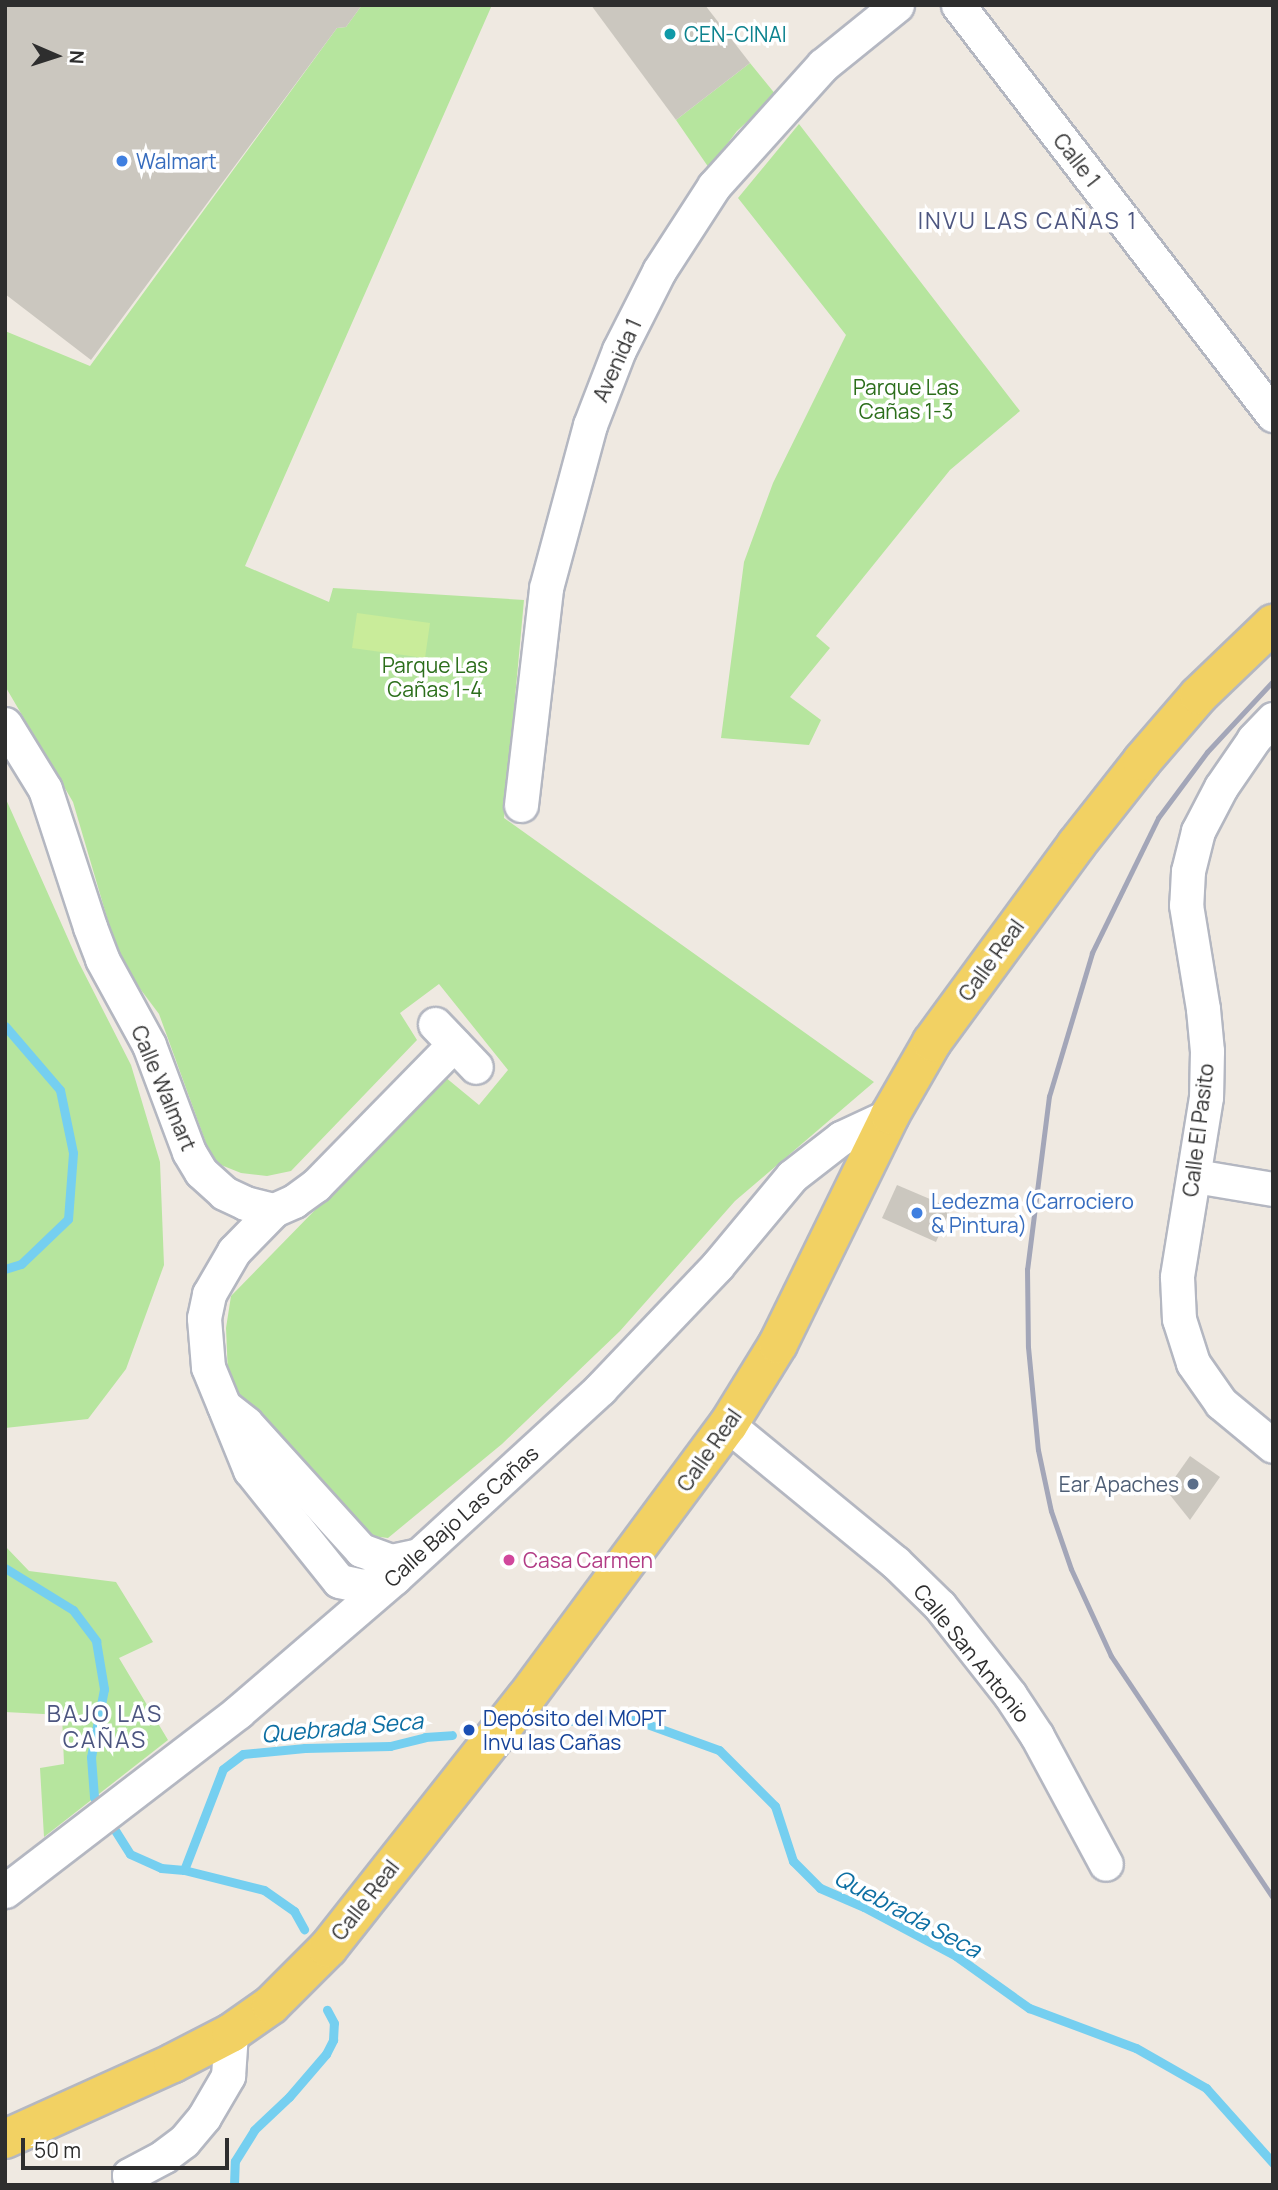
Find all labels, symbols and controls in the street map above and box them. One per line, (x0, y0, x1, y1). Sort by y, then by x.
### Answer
north arrow (21, 21, 91, 91)
place label: CEN-CINAI (684, 21, 787, 47)
marker: CEN-CINAI (662, 26, 678, 42)
text: N (64, 50, 90, 65)
street label: Calle 1 (1048, 128, 1106, 192)
place label: Walmart (136, 148, 217, 174)
marker: Walmart (114, 153, 130, 169)
district label: INVU LAS CAÑAS 1 (920, 206, 1136, 234)
street label: Avenida 1 (587, 314, 647, 406)
park label: Parque Las Cañas 1-3 (853, 374, 959, 424)
park label: Parque Las Cañas 1-4 (382, 652, 488, 702)
street label: Calle Real (953, 914, 1029, 1006)
street label: Calle Walmart (126, 1022, 202, 1154)
street label: Calle El Pasito (1177, 1062, 1219, 1198)
place label: Ledezma (Carrociero & Pintura) (931, 1188, 1134, 1238)
marker: Ledezma (Carrociero & Pintura) (909, 1205, 925, 1221)
street label: Calle Real (671, 1404, 747, 1496)
street label: Calle Bajo Las Cañas (379, 1440, 543, 1592)
place label: Ear Apaches (1059, 1471, 1179, 1497)
marker: Ear Apaches (1185, 1476, 1201, 1492)
place label: Casa Carmen (523, 1547, 653, 1573)
marker: Casa Carmen (501, 1552, 517, 1568)
street label: Calle San Antonio (909, 1579, 1035, 1727)
district label: BAJO LAS CAÑAS (48, 1699, 162, 1753)
place label: Depósito del MOPT Invu las Cañas (483, 1705, 666, 1755)
water label: Quebrada Seca (260, 1706, 424, 1748)
marker: Depósito del MOPT Invu las Cañas (461, 1722, 477, 1738)
street label: Calle Real (326, 1855, 404, 1945)
water label: Quebrada Seca (830, 1863, 986, 1963)
scale bar (24, 2124, 233, 2168)
text: 50 m (34, 2136, 81, 2164)

